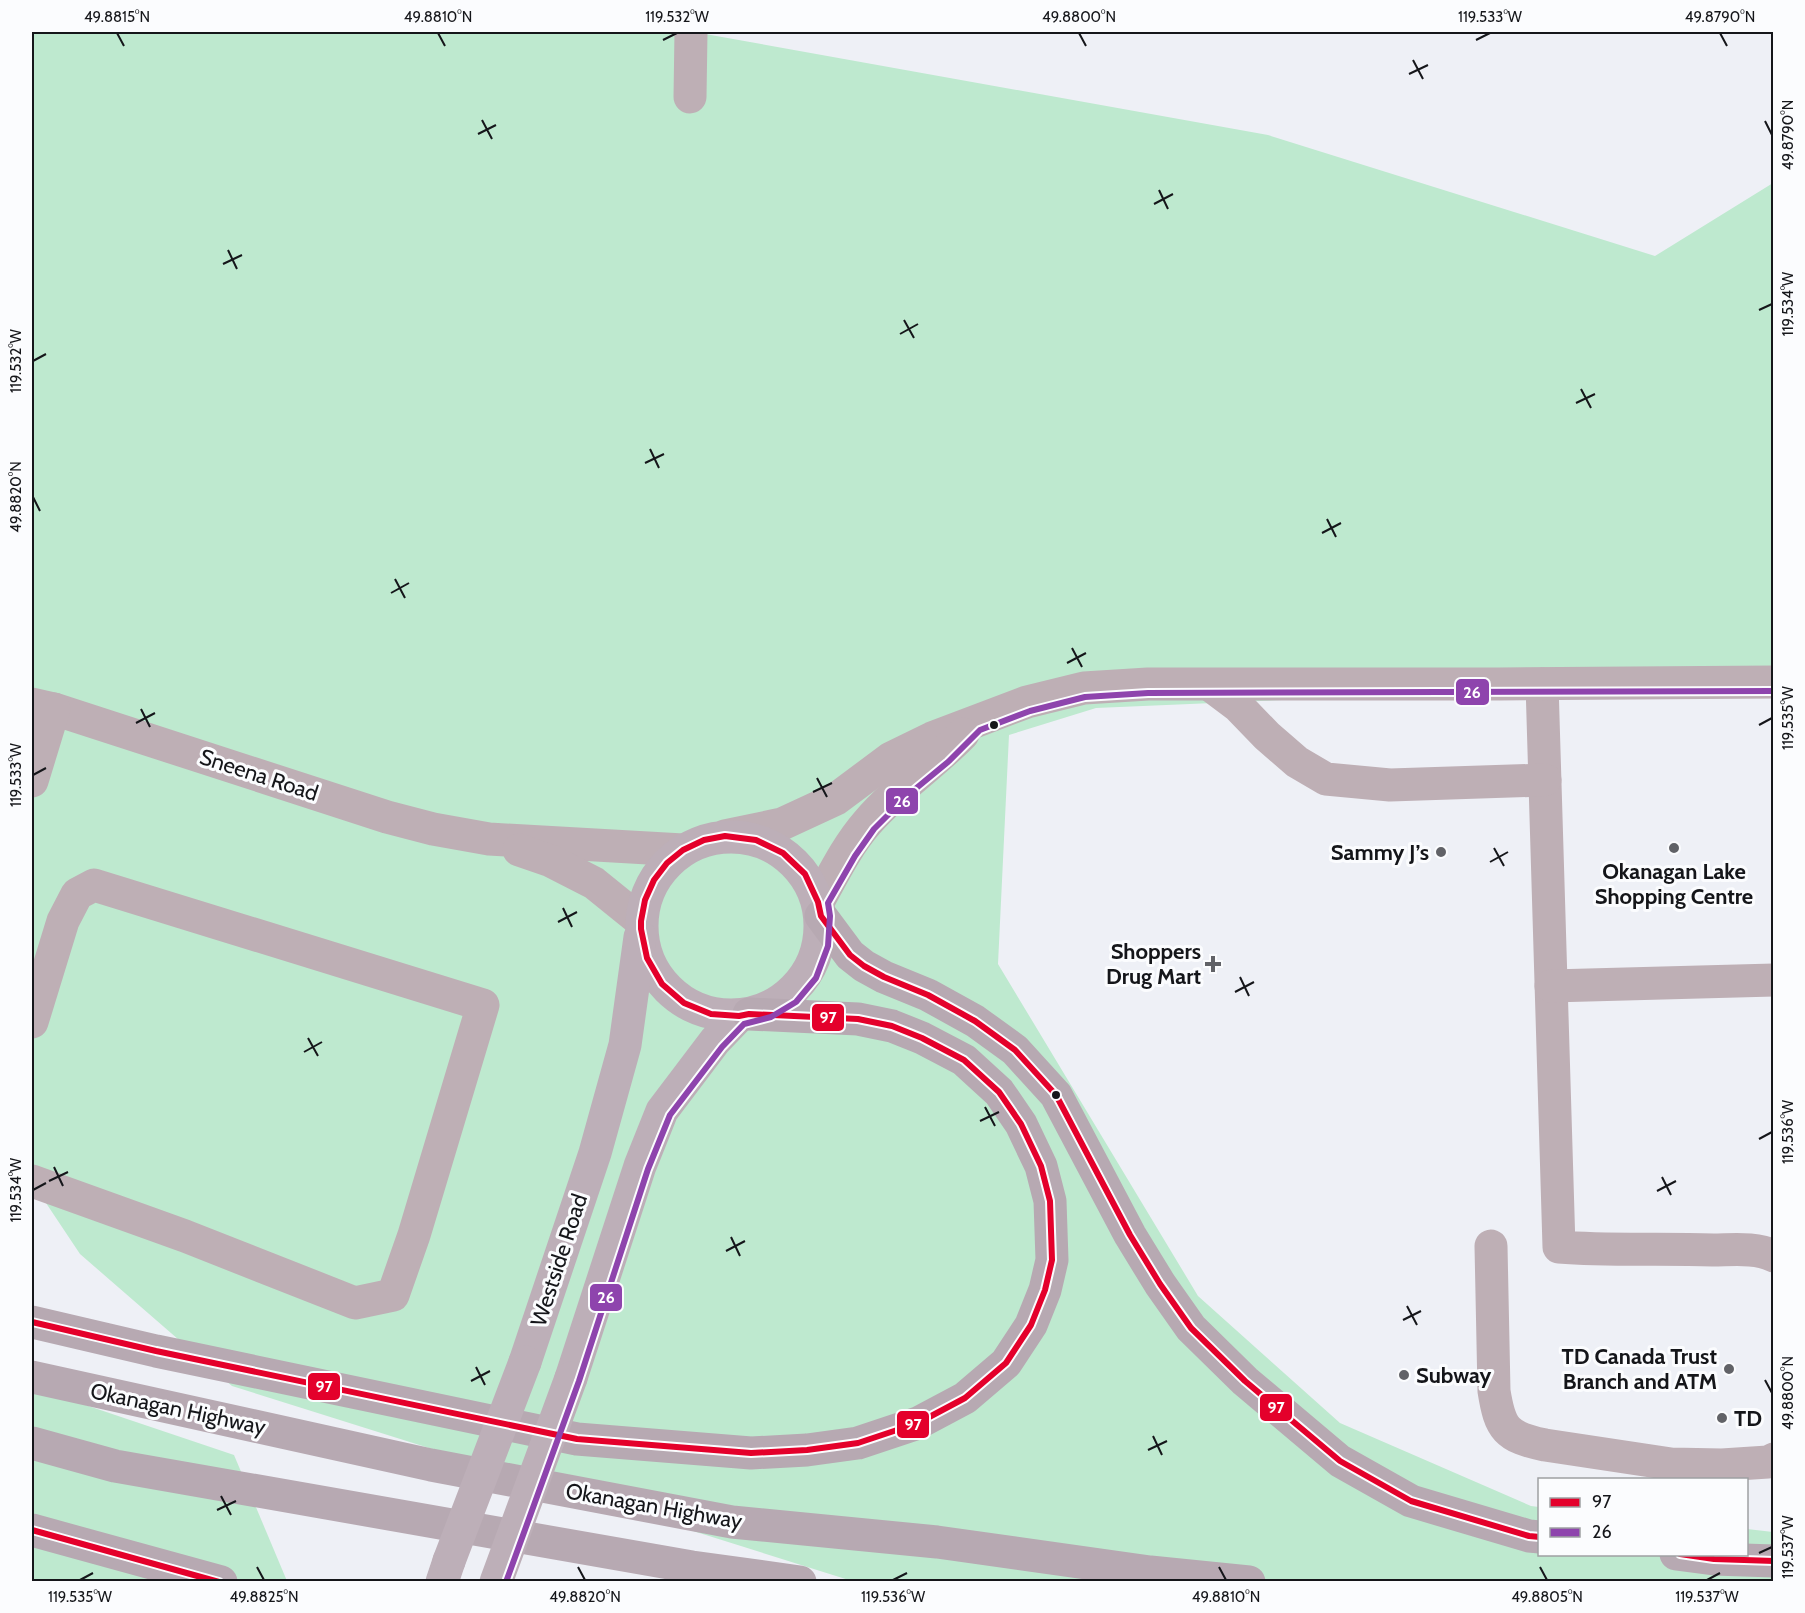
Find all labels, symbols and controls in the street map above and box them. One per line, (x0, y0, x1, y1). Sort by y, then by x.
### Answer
text: 49.8815°N (84, 8, 150, 26)
text: 49.8810°N (404, 8, 472, 26)
text: 119.532°W (645, 8, 710, 26)
text: 49.8800°N (1042, 8, 1116, 26)
text: 119.533°W (1458, 8, 1523, 26)
text: 49.8790°N (1685, 8, 1755, 26)
text: 49.8790°N (1779, 100, 1797, 170)
text: 119.534°W (1779, 271, 1797, 336)
text: 119.532°W (7, 328, 25, 393)
text: 49.8820°N (7, 461, 25, 533)
line badge: 26 (1455, 678, 1490, 706)
text: 26 (1463, 683, 1481, 702)
text: 119.535°W (1779, 685, 1797, 750)
unlabelled marker (988, 719, 1000, 731)
text: 119.533°W (7, 742, 25, 807)
street label: Sneena Road (196, 743, 322, 807)
line badge: 26 (885, 787, 919, 815)
text: 26 (893, 792, 911, 811)
place label: Sammy J’s (1331, 839, 1429, 866)
marker: Okanagan Lake Shopping Centre (1667, 841, 1681, 855)
marker: Sammy J’s (1434, 845, 1448, 859)
place label: Okanagan Lake Shopping Centre (1595, 858, 1753, 910)
place label: Shoppers Drug Mart (1106, 938, 1201, 990)
marker: Shoppers Drug Mart (1206, 957, 1220, 971)
line badge: 97 (811, 1003, 845, 1032)
text: 97 (819, 1008, 837, 1027)
unlabelled marker (1050, 1089, 1062, 1101)
text: 119.536°W (1779, 1099, 1797, 1164)
text: 119.534°W (7, 1157, 25, 1222)
street label: Westside Road (525, 1190, 593, 1330)
line badge: 26 (589, 1283, 623, 1312)
text: 26 (597, 1288, 615, 1307)
place label: TD Canada Trust Branch and ATM (1561, 1343, 1717, 1395)
text: 49.8800°N (1779, 1356, 1797, 1430)
place label: Subway (1416, 1362, 1492, 1389)
marker: TD Canada Trust Branch and ATM (1722, 1362, 1736, 1376)
marker: Subway (1397, 1368, 1411, 1382)
line badge: 97 (307, 1372, 341, 1401)
street label: Okanagan Highway (88, 1377, 268, 1441)
text: 97 (315, 1377, 333, 1396)
line badge: 97 (1259, 1393, 1293, 1422)
text: 97 (1267, 1398, 1285, 1417)
place label: TD (1734, 1405, 1762, 1432)
line badge: 97 (896, 1410, 930, 1439)
marker: TD (1715, 1411, 1729, 1425)
text: 97 (904, 1415, 922, 1434)
street label: Okanagan Highway (564, 1477, 744, 1535)
legend (1538, 1478, 1748, 1556)
text: 97 (1592, 1491, 1611, 1513)
text: 119.537°W (1779, 1514, 1797, 1579)
text: 26 (1592, 1521, 1612, 1543)
text: 119.535°W (48, 1588, 113, 1606)
text: 49.8825°N (229, 1588, 299, 1606)
text: 49.8820°N (549, 1588, 621, 1606)
text: 119.536°W (861, 1588, 926, 1606)
text: 49.8810°N (1192, 1588, 1260, 1606)
text: 49.8805°N (1511, 1588, 1583, 1606)
text: 119.537°W (1675, 1588, 1740, 1606)

